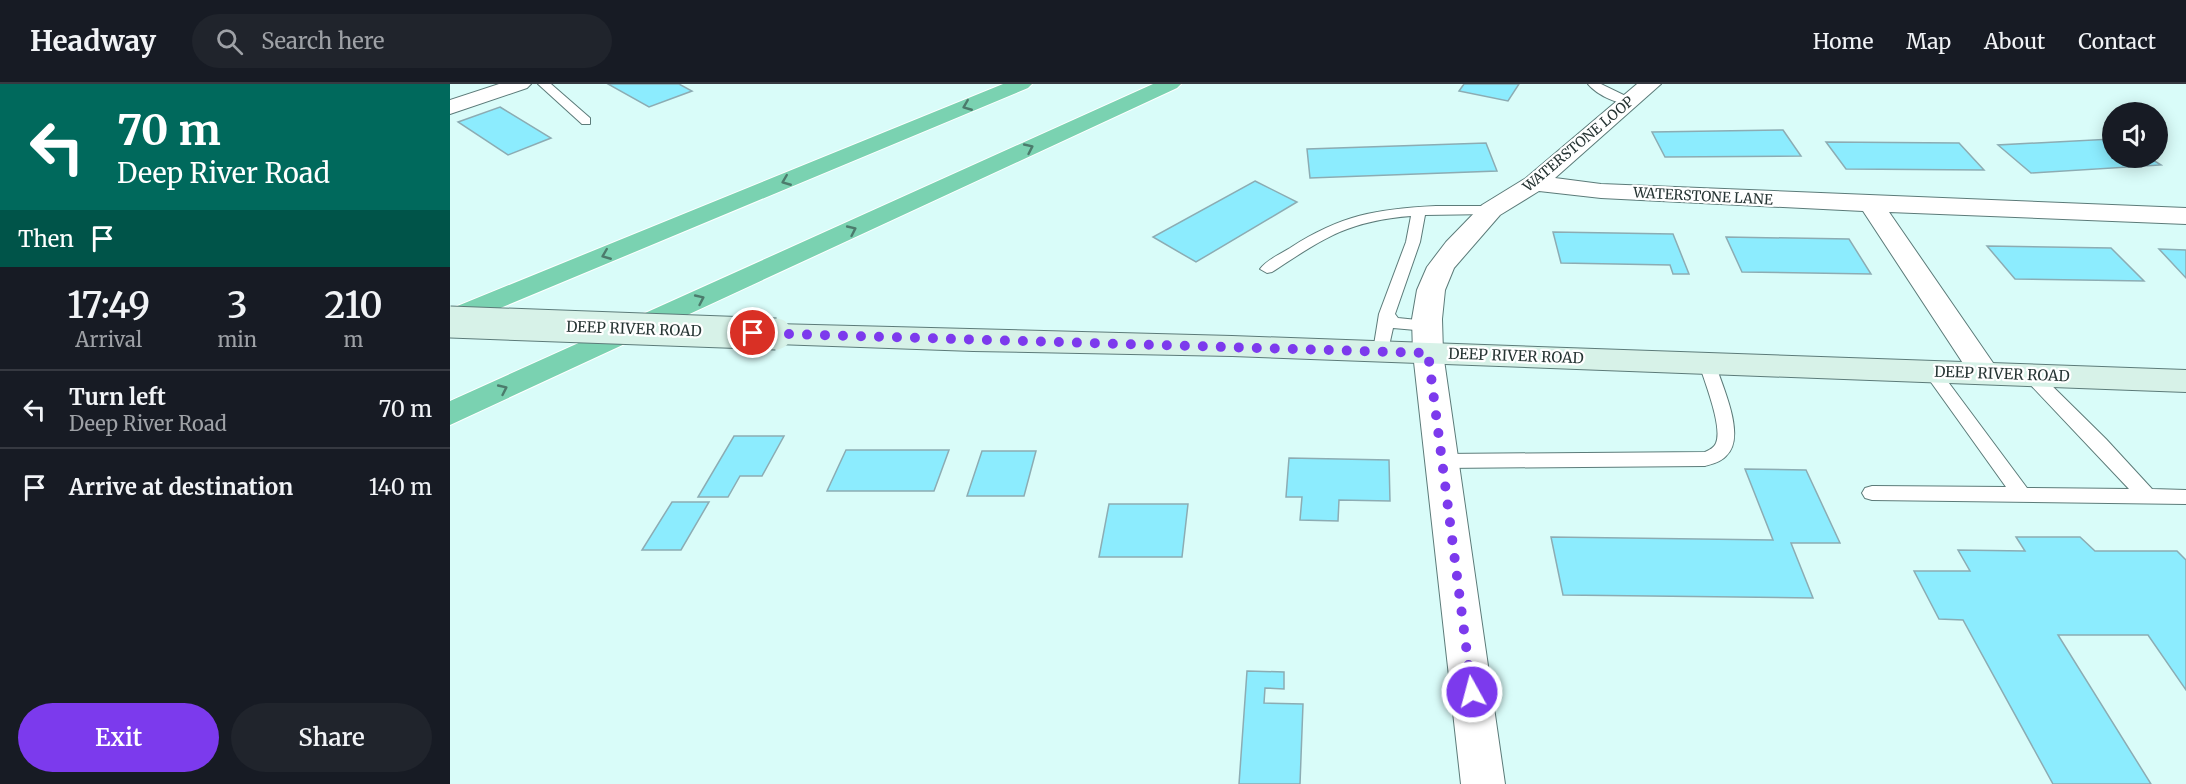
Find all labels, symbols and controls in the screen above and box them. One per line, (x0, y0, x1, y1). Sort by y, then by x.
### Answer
search box (192, 14, 612, 68)
text: Headway (30, 23, 156, 59)
icon: search (213, 25, 246, 58)
text: Search here (261, 27, 385, 55)
text: Home (1813, 28, 1873, 55)
text: Map (1906, 28, 1951, 55)
text: About (1984, 28, 2045, 55)
text: Contact (2078, 28, 2156, 55)
street label: WATERSTONE LOOP (1518, 92, 1637, 196)
one-way arrow (962, 99, 973, 111)
map controls (2102, 102, 2168, 168)
button: sound (2102, 102, 2168, 168)
text: 70 m (117, 104, 221, 156)
icon: left (18, 108, 96, 186)
one-way arrow (1023, 144, 1034, 156)
text: Deep River Road (117, 156, 330, 190)
one-way arrow (782, 174, 793, 186)
street label: WATERSTONE LANE (1632, 183, 1773, 209)
icon: arrive (86, 222, 119, 255)
text: Then (18, 225, 74, 253)
one-way arrow (846, 225, 857, 237)
one-way arrow (601, 248, 612, 260)
text: 17:49 (67, 283, 150, 328)
text: 3 (227, 283, 248, 328)
text: 210 (324, 283, 383, 328)
one-way arrow (693, 295, 704, 307)
pin (727, 307, 778, 358)
icon: arrive (736, 316, 769, 349)
street label: DEEP RIVER ROAD (566, 317, 702, 340)
text: Arrival (75, 327, 142, 352)
text: min (217, 327, 257, 352)
text: m (344, 327, 363, 352)
street label: DEEP RIVER ROAD (1448, 344, 1584, 367)
street label: DEEP RIVER ROAD (1934, 362, 2070, 385)
text: Turn left (69, 383, 166, 411)
one-way arrow (497, 385, 508, 397)
icon: left (18, 393, 51, 426)
text: 70 m (379, 395, 432, 423)
text: Deep River Road (69, 411, 227, 436)
icon: arrive (18, 471, 51, 504)
text: Arrive at destination (69, 473, 293, 501)
text: 140 m (369, 473, 432, 501)
position arrow (1440, 660, 1504, 724)
button: Exit (18, 703, 219, 772)
button: Share (231, 703, 432, 772)

